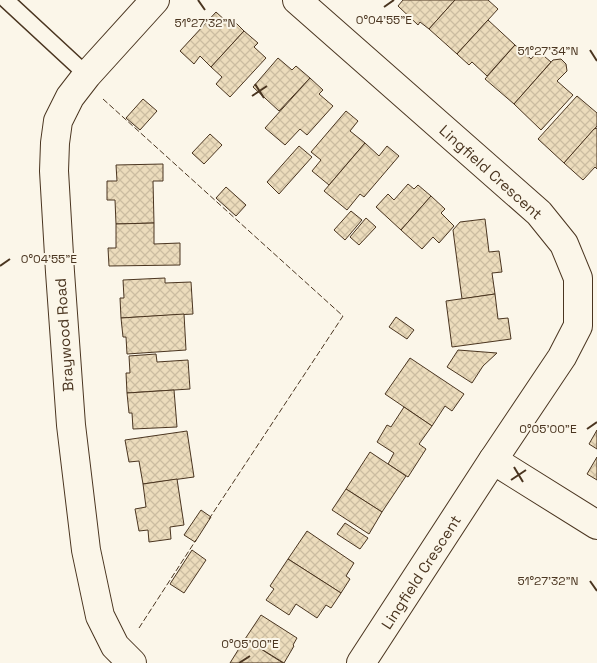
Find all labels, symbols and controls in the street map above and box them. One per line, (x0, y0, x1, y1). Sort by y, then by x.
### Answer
text: 0°04'55"E (356, 12, 412, 28)
text: 51°27'32"N (174, 15, 236, 31)
text: 51°27'34"N (518, 43, 578, 59)
street label: Lingfield Crescent (436, 121, 547, 223)
text: 0°04'55"E (21, 251, 77, 267)
street label: Braywood Road (51, 278, 77, 392)
text: 0°05'00"E (519, 421, 577, 437)
street label: Lingfield Crescent (377, 511, 465, 633)
text: 51°27'32"N (517, 573, 579, 589)
text: 0°05'00"E (221, 636, 279, 652)

